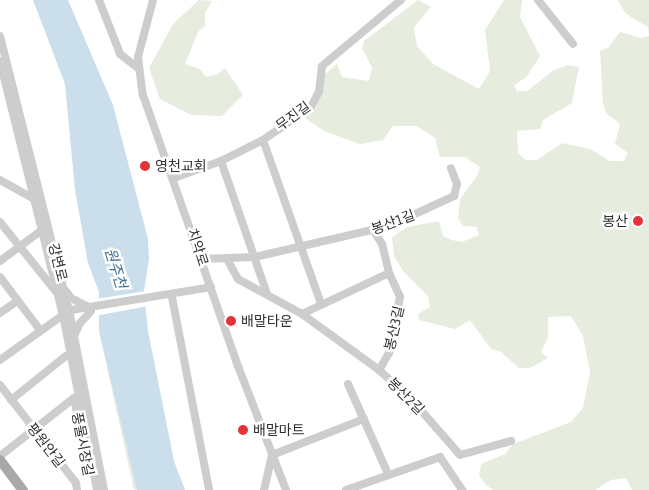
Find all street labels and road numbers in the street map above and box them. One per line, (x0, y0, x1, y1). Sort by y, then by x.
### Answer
street label: 무진길 (272, 98, 314, 134)
street label: 봉산1길 (369, 206, 417, 238)
street label: 치악로 (184, 226, 212, 268)
street label: 강변로 (45, 241, 71, 283)
street label: 봉산3길 (381, 304, 407, 352)
street label: 봉산2길 (384, 374, 428, 418)
street label: 풍물시장길 (69, 411, 97, 477)
street label: 평원안길 (24, 420, 68, 470)

